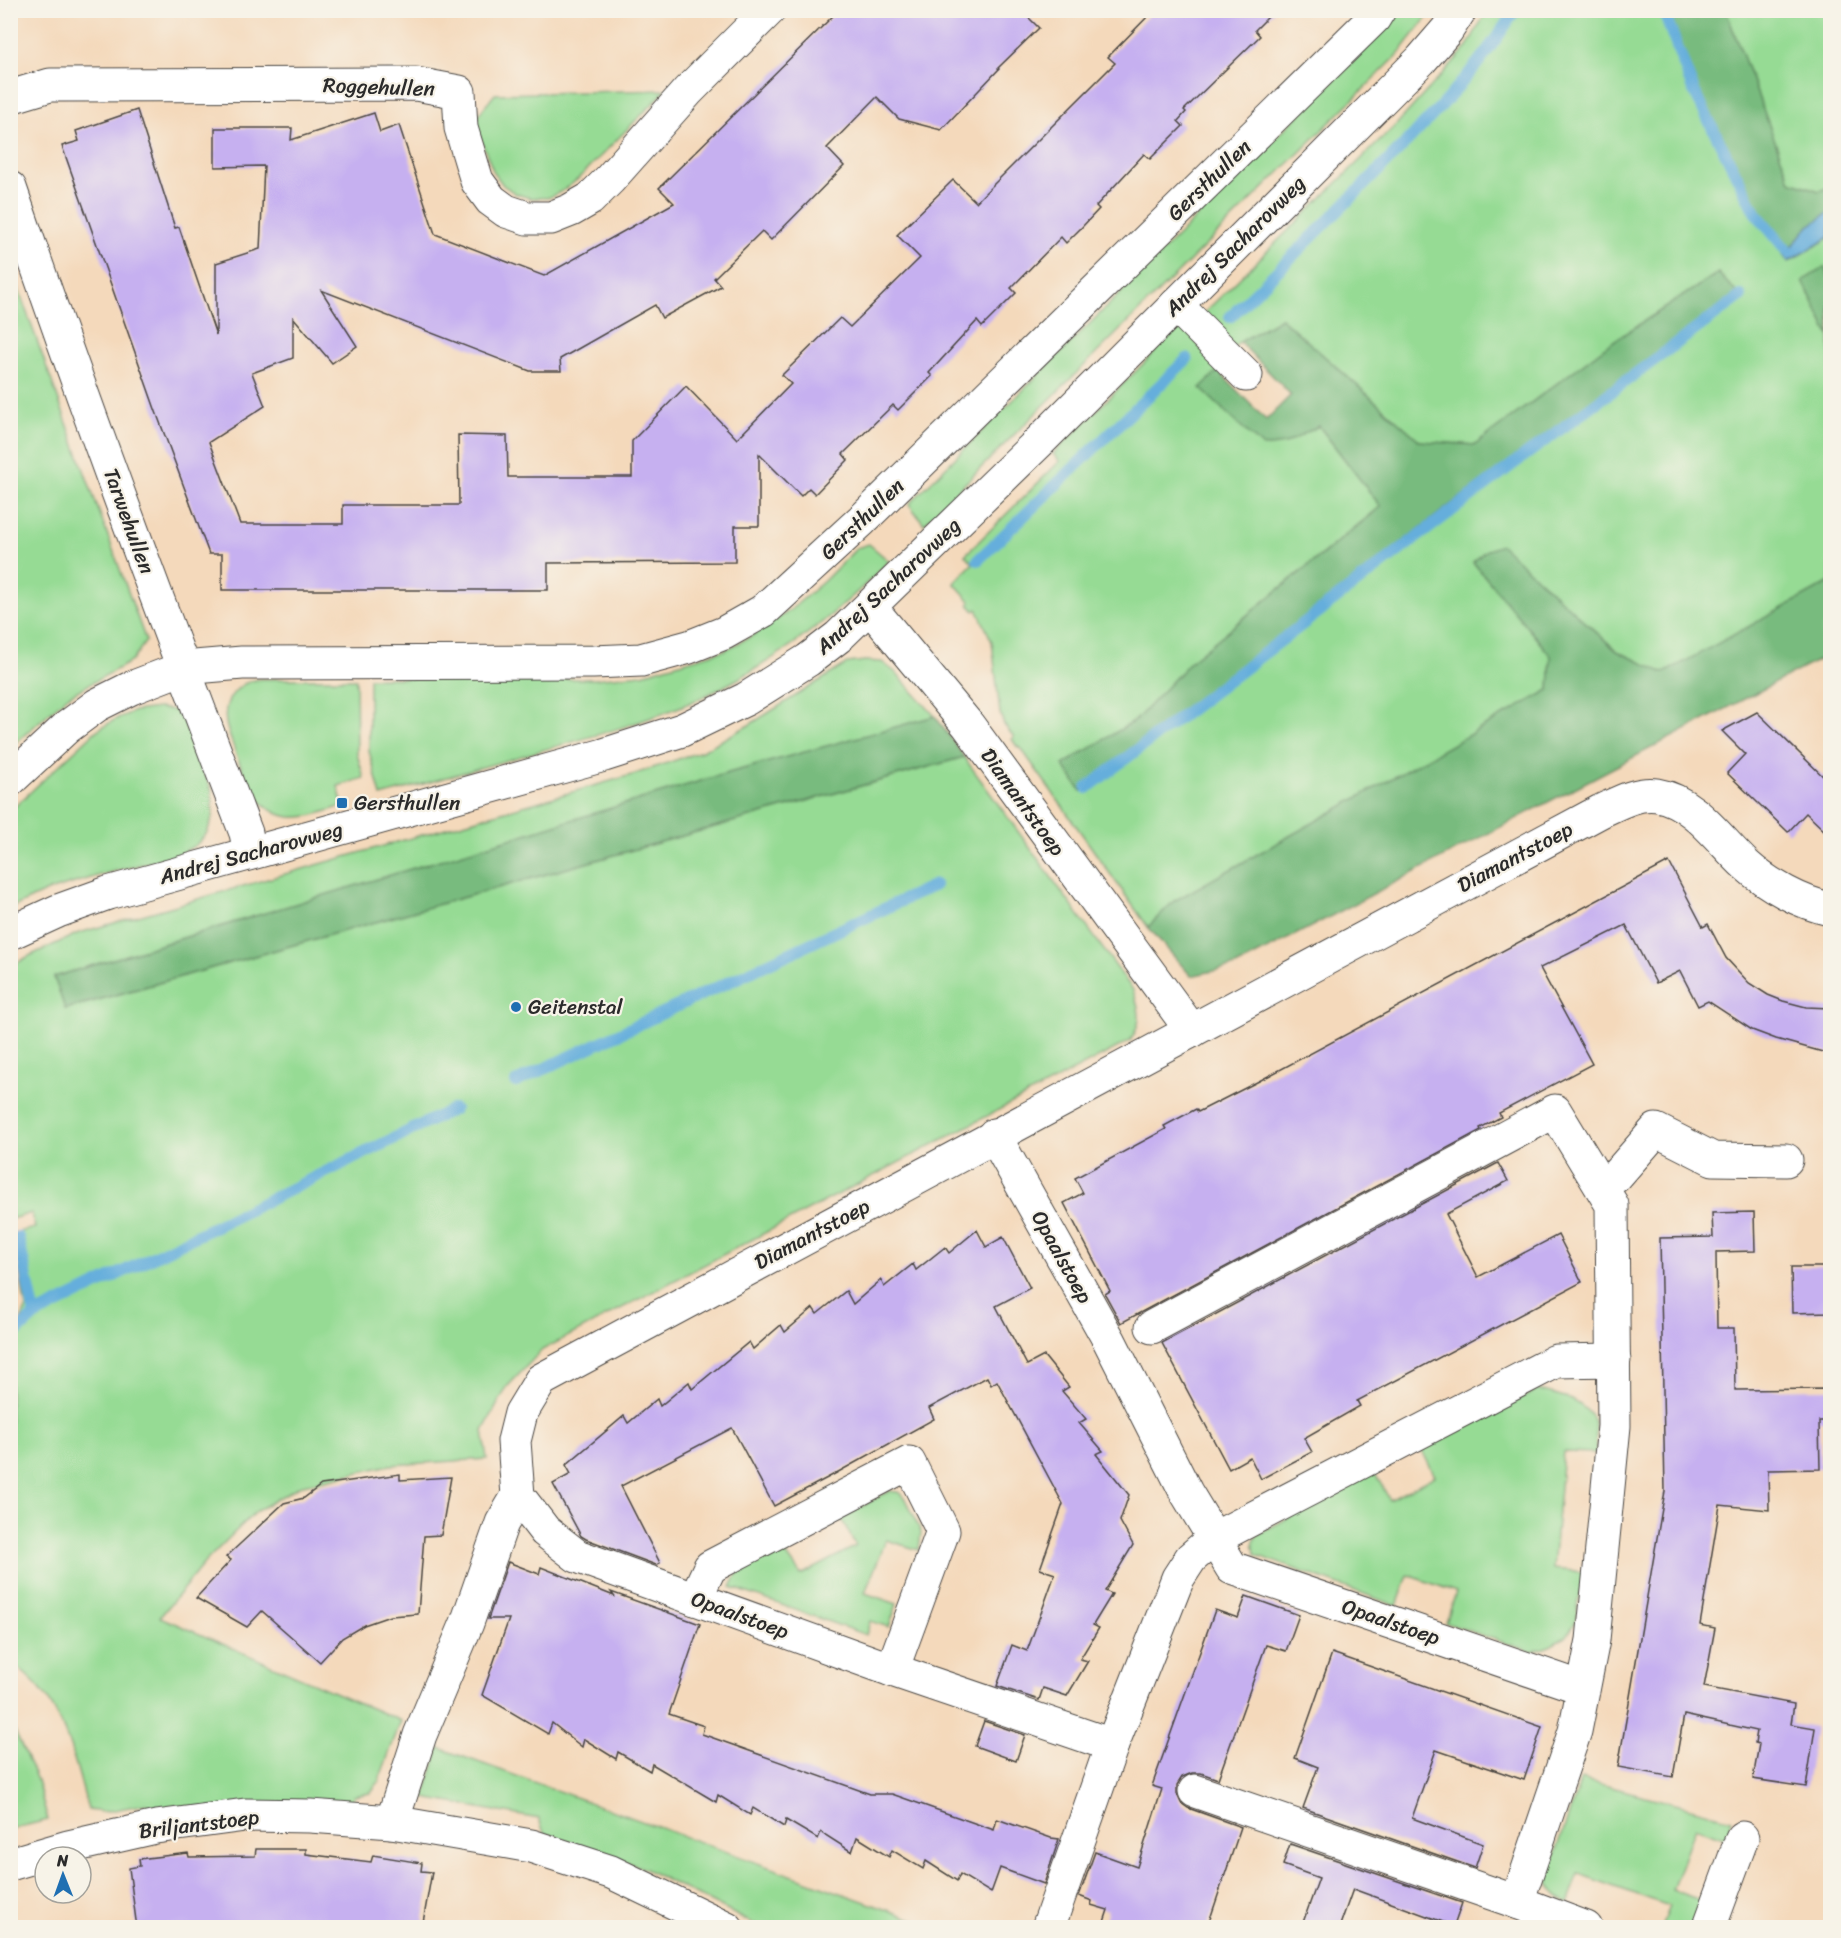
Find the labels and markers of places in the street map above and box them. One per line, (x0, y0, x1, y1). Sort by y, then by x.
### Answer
place label: Gersthullen (354, 784, 460, 822)
marker: Gersthullen (335, 796, 349, 810)
place label: Geitenstal (528, 988, 624, 1026)
marker: Geitenstal (509, 1000, 523, 1014)

